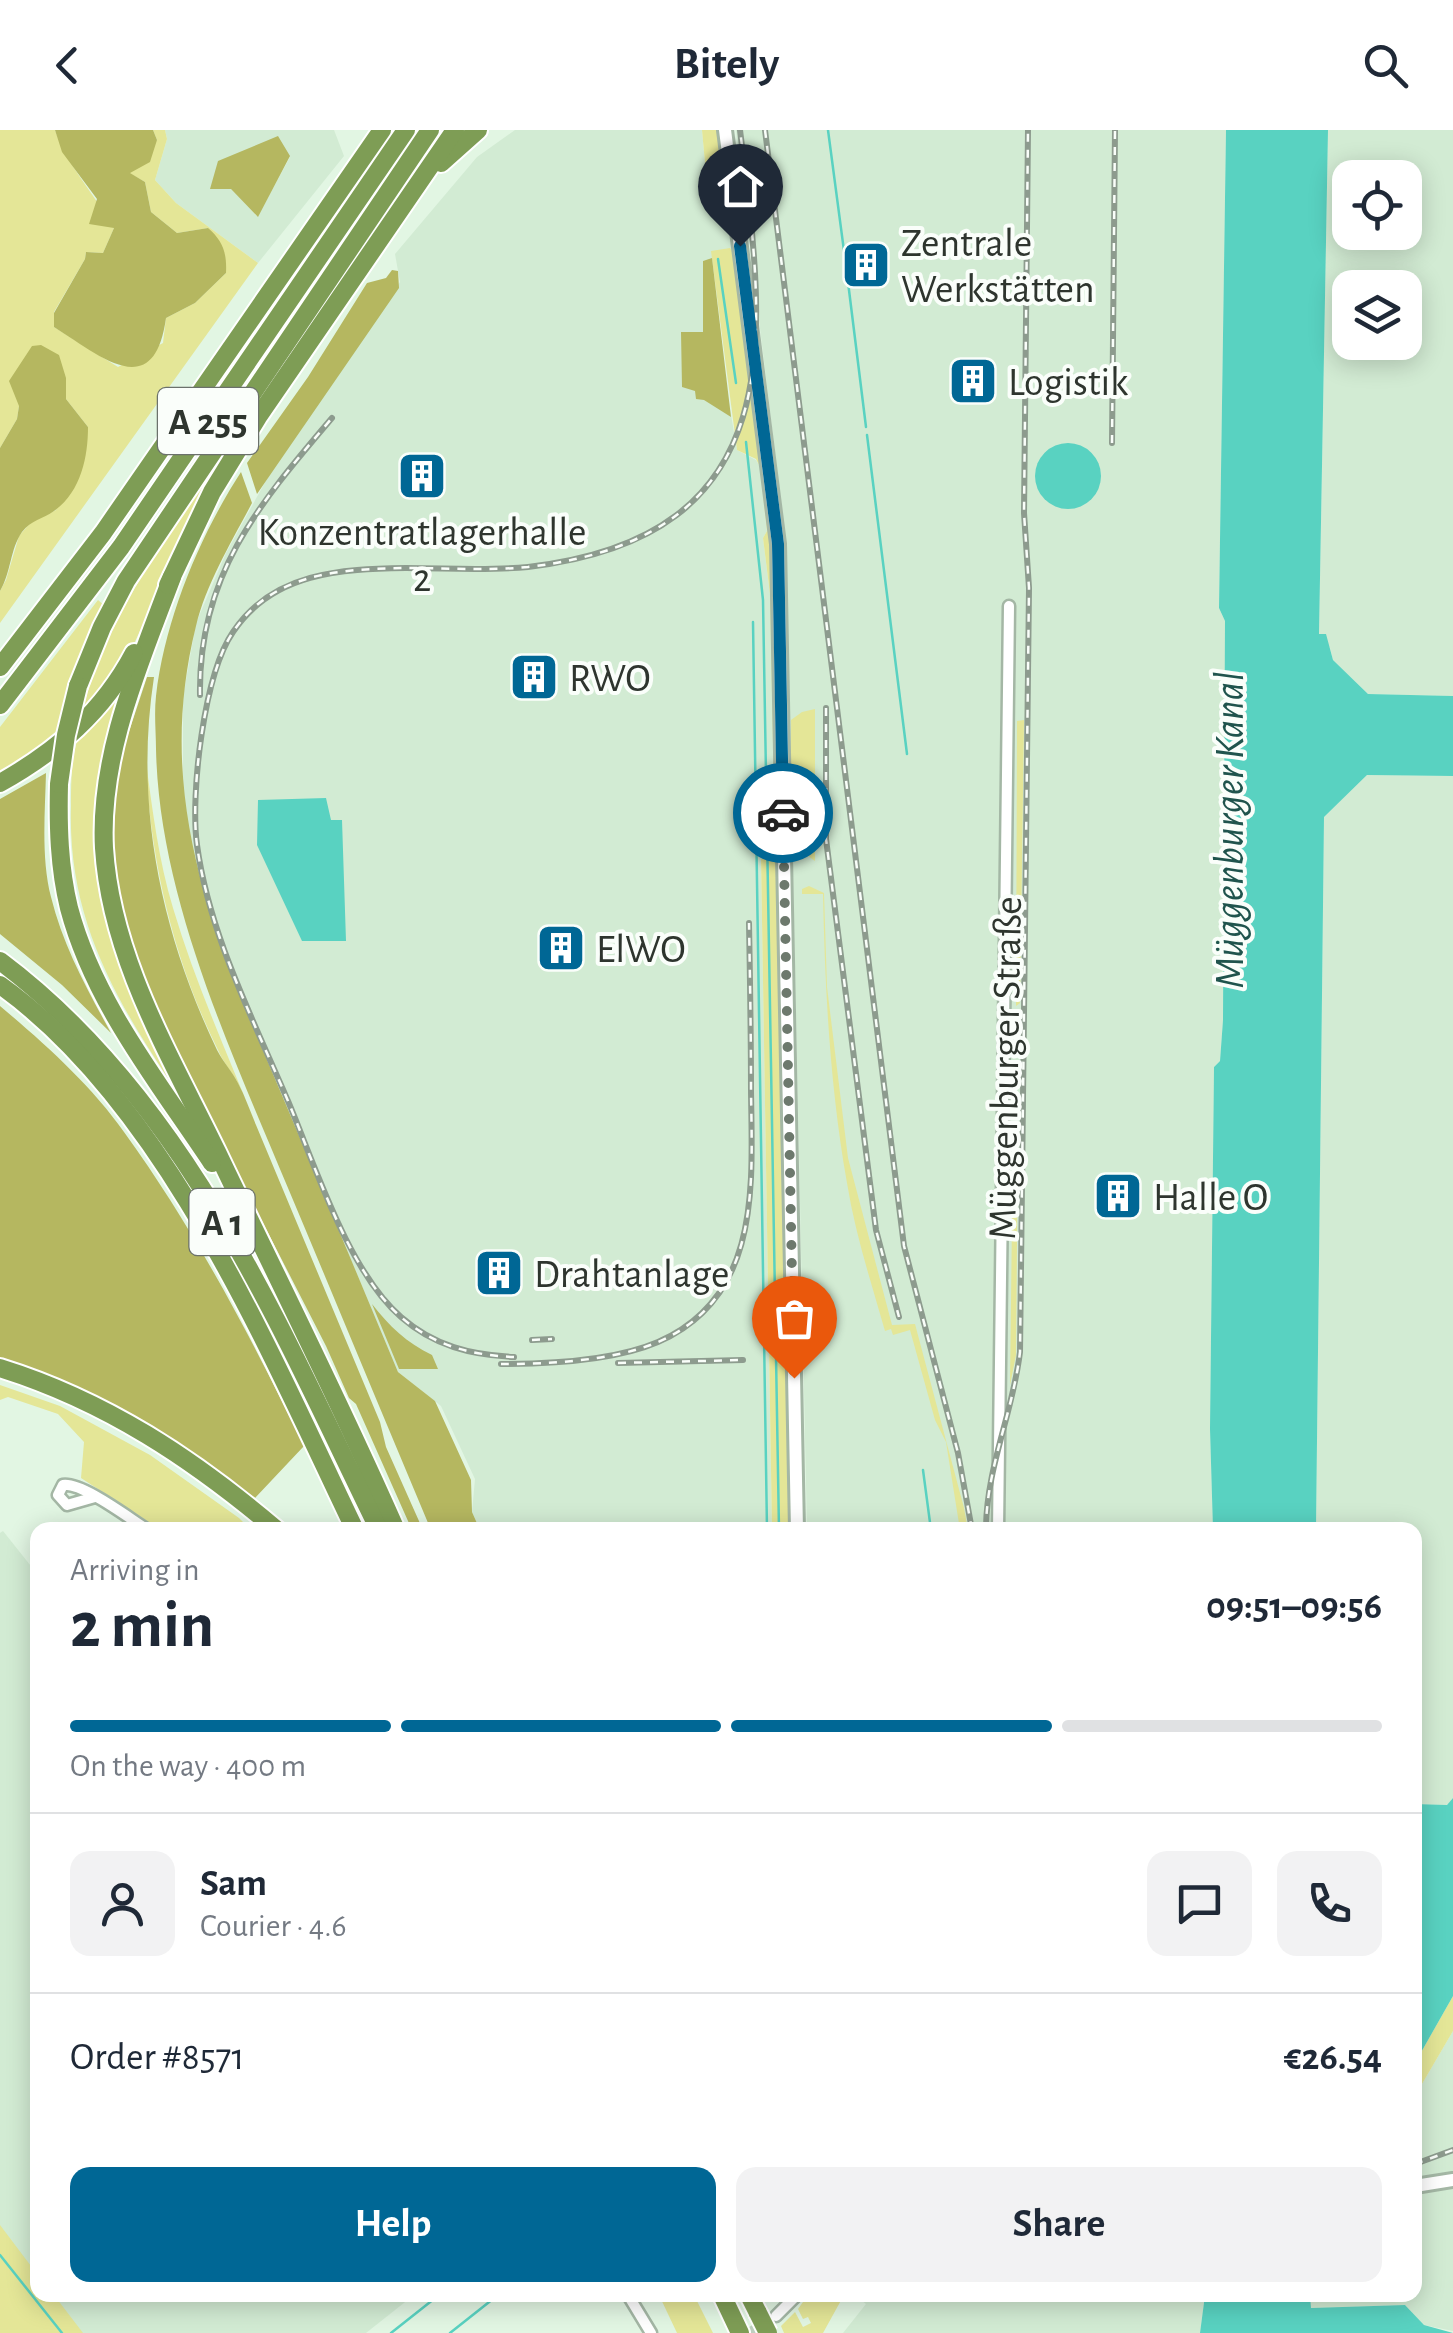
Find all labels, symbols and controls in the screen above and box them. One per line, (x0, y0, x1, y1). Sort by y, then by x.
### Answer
icon: back (40, 38, 95, 93)
icon: search (1358, 38, 1413, 93)
text: Bitely (674, 42, 779, 87)
pin (698, 144, 783, 247)
icon: home (713, 159, 768, 214)
map controls (1332, 160, 1422, 360)
button: locate (1332, 160, 1422, 250)
place label: Zentrale Werkstätten (901, 224, 1095, 310)
building icon: Zentrale Werkstätten (840, 239, 892, 291)
button: layers (1332, 270, 1422, 360)
building icon: Logistik (947, 355, 999, 407)
place label: Logistik (1008, 363, 1128, 403)
road number: A 255 (158, 388, 258, 454)
building icon: Konzentratlagerhalle 2 (396, 450, 448, 502)
place label: Konzentratlagerhalle 2 (257, 513, 587, 599)
building icon: RWO (508, 651, 560, 703)
place label: RWO (569, 659, 651, 699)
water label: Müggenburger Kanal (1209, 671, 1251, 989)
courier (733, 763, 833, 863)
icon: car (756, 786, 811, 841)
street label: Müggenburger Straße (983, 896, 1029, 1240)
building icon: ElWO (535, 922, 587, 974)
place label: ElWO (596, 930, 686, 970)
building icon: Halle O (1092, 1170, 1144, 1222)
place label: Halle O (1153, 1178, 1268, 1218)
road number: A 1 (190, 1189, 254, 1255)
building icon: Drahtanlage (473, 1247, 525, 1299)
place label: Drahtanlage (534, 1255, 729, 1295)
pin (752, 1276, 837, 1379)
icon: bag (767, 1291, 822, 1346)
text: Arriving in (70, 1554, 199, 1586)
text: 09:51–09:56 (1206, 1588, 1382, 1626)
text: 2 min (70, 1594, 214, 1659)
text: On the way · 400 m (70, 1750, 306, 1782)
button: person (70, 1851, 175, 1956)
button: chat (1147, 1851, 1252, 1956)
button: phone (1277, 1851, 1382, 1956)
text: Sam (200, 1865, 267, 1903)
text: Courier · 4.6 (200, 1910, 347, 1942)
text: Order #8571 (70, 2039, 245, 2077)
text: €26.54 (1284, 2039, 1382, 2077)
button: Help (70, 2167, 716, 2282)
button: Share (736, 2167, 1382, 2282)

